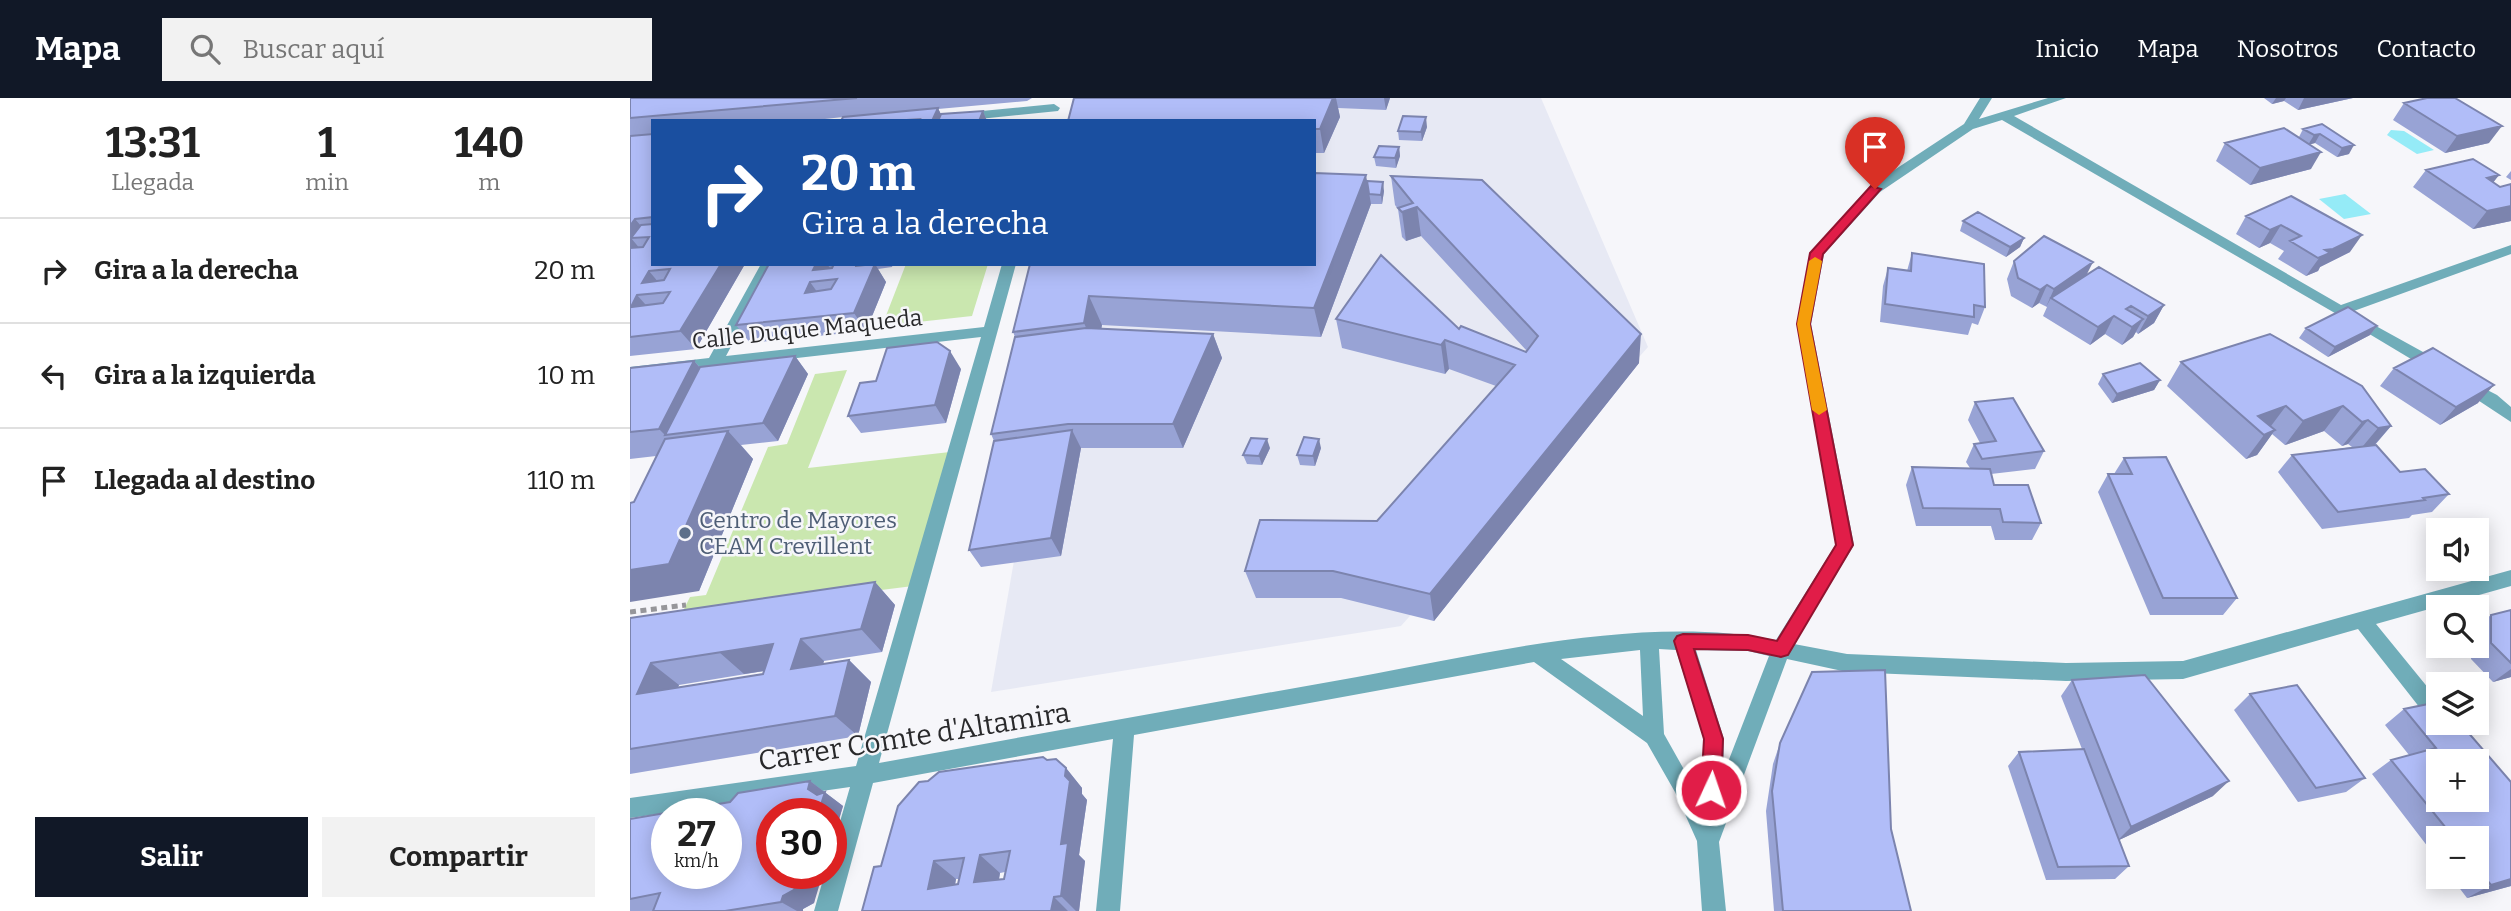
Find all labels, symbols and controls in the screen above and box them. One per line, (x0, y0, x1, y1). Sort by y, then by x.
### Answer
search box (162, 18, 652, 81)
text: Mapa (35, 29, 120, 69)
icon: search (186, 30, 224, 68)
text: Buscar aquí (242, 34, 384, 65)
text: Inicio (2035, 35, 2099, 63)
text: Mapa (2137, 35, 2199, 63)
text: Nosotros (2237, 35, 2338, 63)
text: Contacto (2376, 35, 2476, 63)
pin (1845, 117, 1905, 189)
text: 13:31 (105, 118, 200, 168)
text: 1 (318, 118, 336, 168)
text: 140 (454, 118, 525, 168)
icon: arrive (1856, 128, 1894, 166)
text: 20 m (801, 144, 915, 203)
icon: right (686, 147, 777, 238)
text: Llegada (111, 168, 194, 196)
text: min (305, 168, 349, 196)
text: m (478, 168, 500, 196)
text: Gira a la derecha (801, 204, 1048, 242)
icon: right (35, 252, 73, 290)
text: Gira a la derecha (94, 255, 298, 286)
text: 20 m (534, 255, 595, 286)
street label: Calle Duque Maqueda (690, 303, 924, 355)
icon: left (35, 357, 73, 395)
text: Gira a la izquierda (94, 360, 316, 391)
text: 10 m (538, 360, 595, 391)
icon: arrive (35, 462, 73, 500)
text: Llegada al destino (94, 465, 315, 496)
text: 110 m (527, 465, 595, 496)
place label: Centro de Mayores CEAM Crevillent (699, 506, 897, 560)
map controls (2426, 518, 2489, 889)
button: sound (2426, 518, 2489, 581)
marker: Centro de Mayores CEAM Crevillent (677, 525, 693, 541)
button: search (2426, 595, 2489, 658)
button: layers (2426, 672, 2489, 735)
street label: Carrer Comte d'Altamira (756, 696, 1072, 777)
button: + (2426, 749, 2489, 812)
position arrow (1674, 753, 1748, 827)
speed limit sign: 30 (756, 798, 847, 889)
text: 27 (677, 813, 716, 855)
button: Salir (35, 817, 308, 897)
button: Compartir (322, 817, 595, 897)
button: − (2426, 826, 2489, 889)
text: km/h (674, 850, 719, 872)

